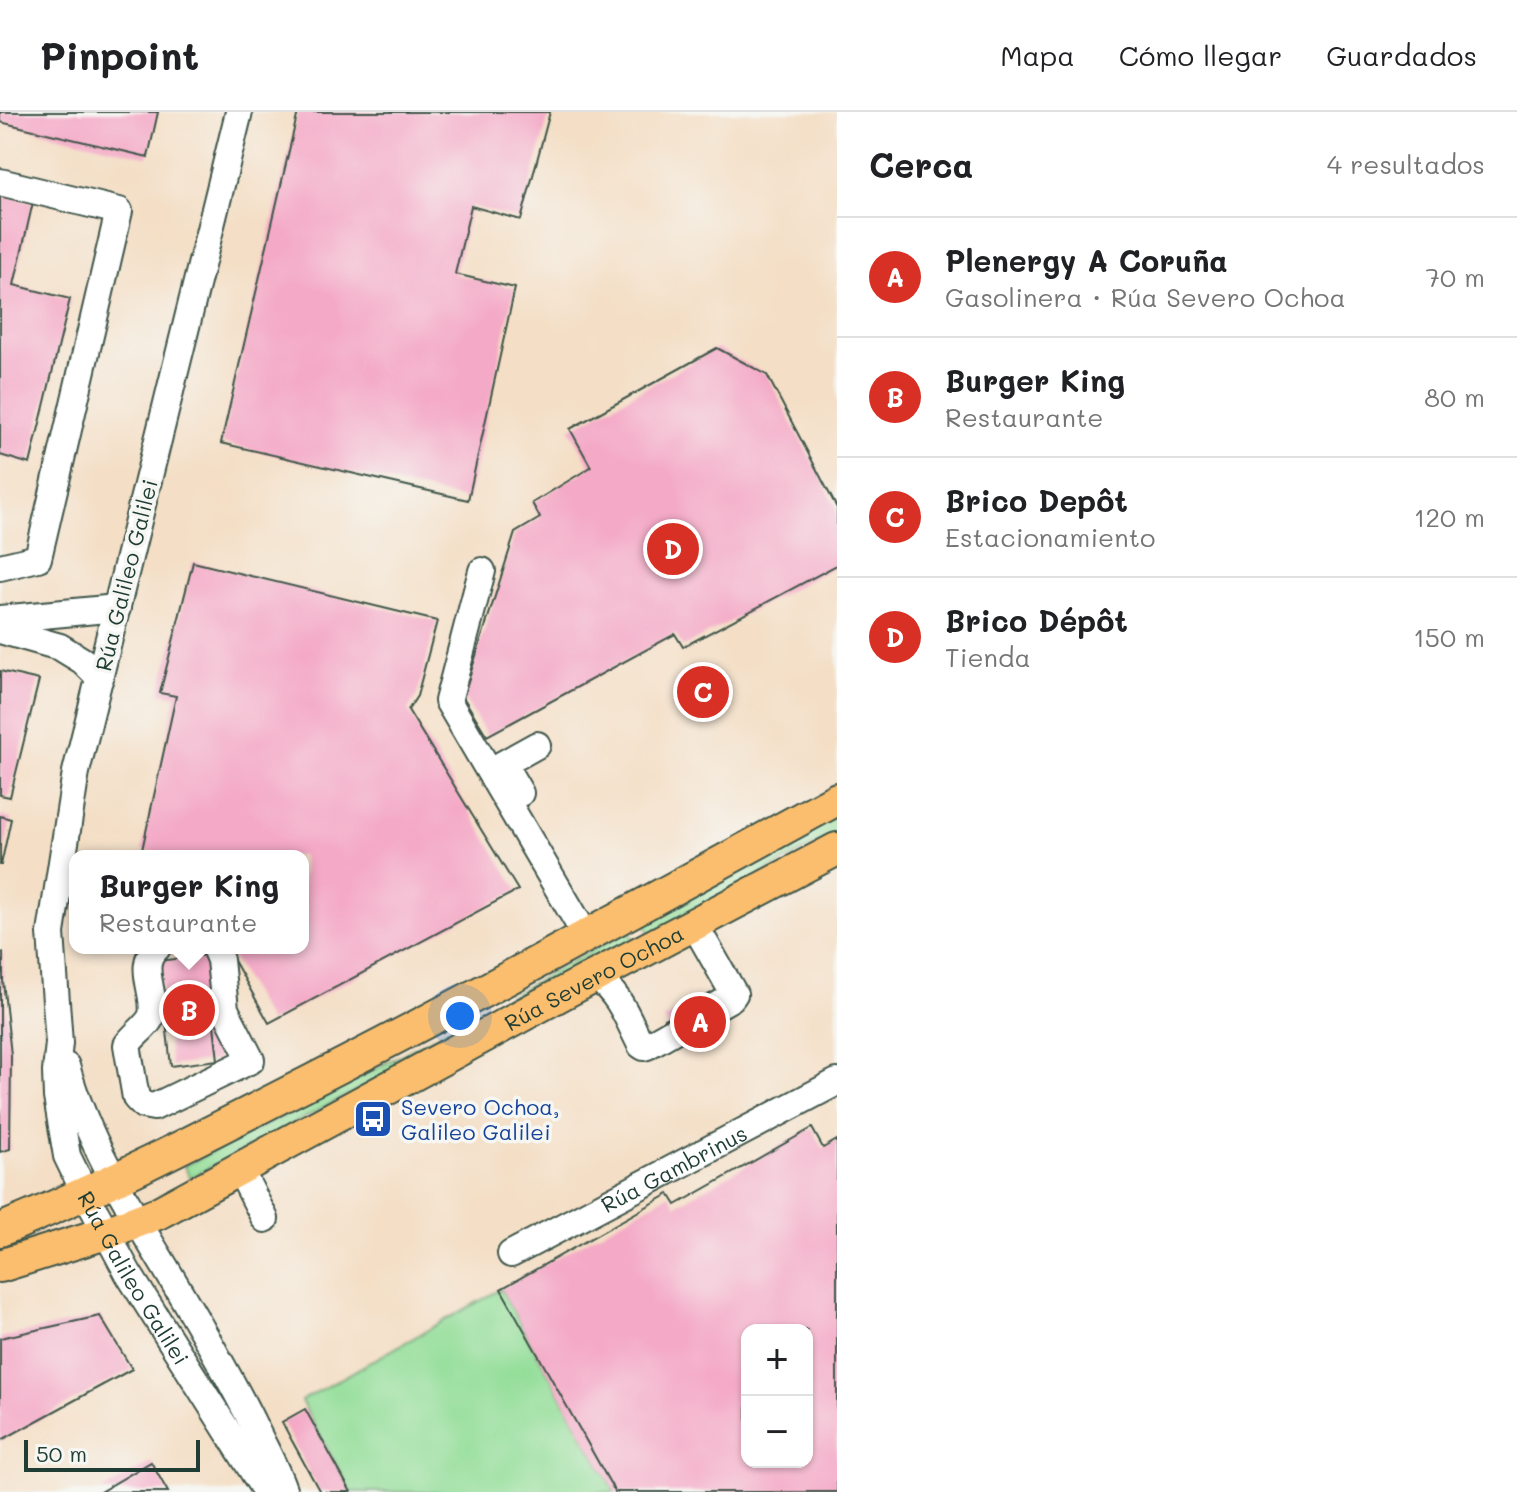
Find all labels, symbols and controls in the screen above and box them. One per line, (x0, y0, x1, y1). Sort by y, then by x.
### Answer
text: Pinpoint (40, 30, 199, 80)
text: Mapa (1000, 37, 1075, 73)
text: Cómo llegar (1119, 37, 1282, 73)
text: Guardados (1326, 37, 1477, 73)
text: Cerca (869, 142, 973, 187)
text: 4 resultados (1327, 147, 1485, 181)
text: Plenergy A Coruña (945, 240, 1228, 280)
text: A (886, 260, 904, 294)
text: 70 m (1425, 260, 1485, 294)
text: Gasolinera · Rúa Severo Ochoa (945, 280, 1346, 314)
text: Burger King (945, 360, 1125, 400)
text: B (886, 380, 904, 414)
text: 80 m (1424, 380, 1485, 414)
text: Restaurante (945, 400, 1103, 434)
street label: Rúa Galileo Galilei (88, 476, 164, 674)
text: Brico Depôt (945, 480, 1128, 520)
text: C (885, 500, 905, 534)
text: 120 m (1414, 500, 1485, 534)
pin: D (647, 519, 699, 579)
text: Estacionamiento (945, 520, 1155, 554)
text: Brico Dépôt (945, 600, 1128, 640)
text: D (886, 620, 904, 654)
text: 150 m (1413, 620, 1485, 654)
text: Tienda (945, 640, 1031, 674)
pin: C (677, 662, 729, 722)
popup (69, 850, 309, 954)
text: Burger King (99, 865, 279, 905)
text: Restaurante (99, 905, 257, 939)
street label: Rúa Severo Ochoa (499, 918, 688, 1037)
pin: B (163, 980, 215, 1040)
pin: A (674, 992, 726, 1052)
your location (440, 996, 480, 1036)
place label: Severo Ochoa, Galileo Galilei (401, 1092, 560, 1146)
bus stop icon: Severo Ochoa, Galileo Galilei (352, 1098, 394, 1140)
street label: Rúa Gambrinus (596, 1118, 752, 1219)
street label: Rúa Galileo Galilei (72, 1186, 196, 1370)
map controls (741, 1324, 813, 1468)
button: + (741, 1324, 813, 1396)
button: − (741, 1396, 813, 1468)
scale bar (24, 1436, 200, 1472)
text: 50 m (36, 1439, 87, 1468)

